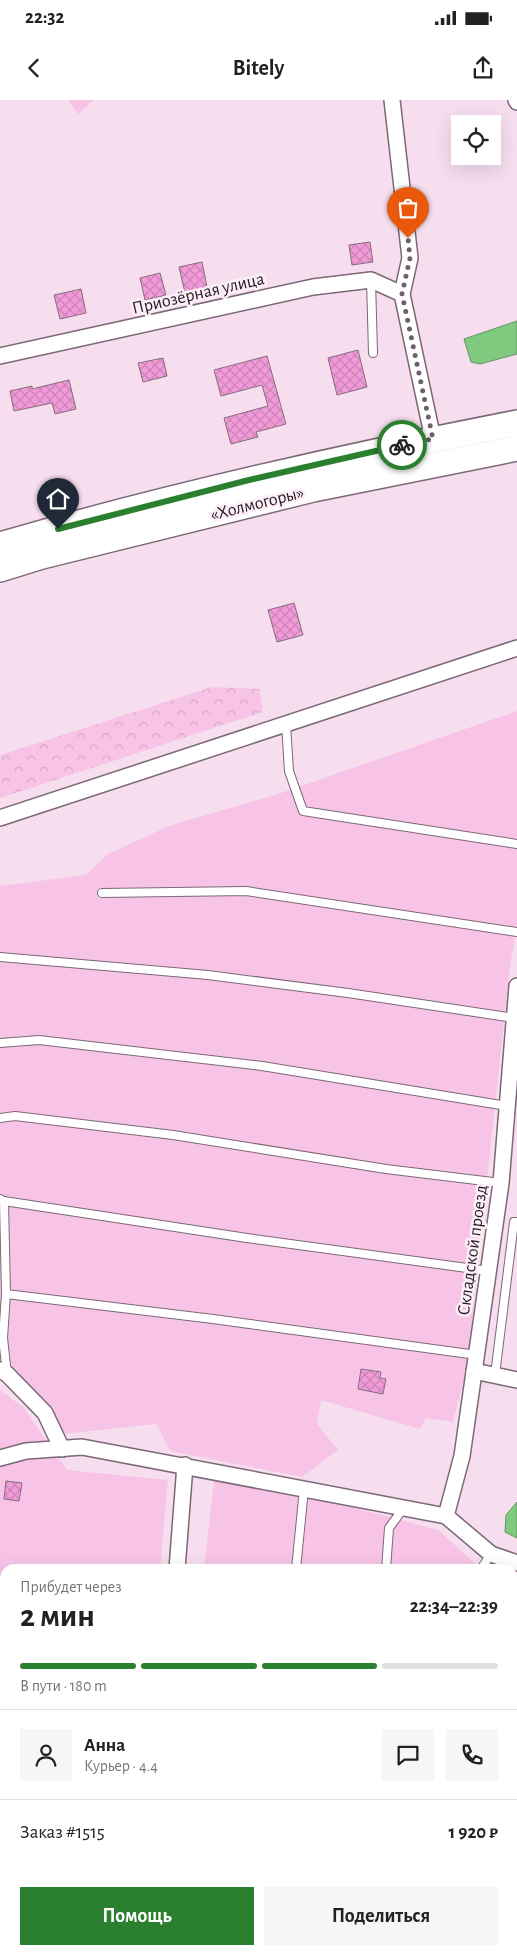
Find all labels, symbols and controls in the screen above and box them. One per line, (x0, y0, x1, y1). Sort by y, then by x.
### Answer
text: 22:32 (25, 8, 64, 27)
icon: back (20, 54, 48, 82)
icon: share (469, 54, 497, 82)
text: Bitely (233, 57, 284, 79)
map controls (451, 115, 501, 165)
button: locate (451, 115, 501, 165)
pin (387, 187, 429, 238)
icon: bag (394, 194, 422, 222)
street label: Приозёрная улица (130, 270, 266, 318)
courier (377, 420, 427, 470)
icon: bike (388, 431, 416, 459)
pin (37, 478, 79, 529)
street label: «Холмогоры» (209, 484, 306, 524)
icon: home (44, 485, 72, 513)
street label: Складской проезд (455, 1184, 491, 1317)
text: Прибудет через (20, 1579, 122, 1595)
text: 22:34–22:39 (410, 1597, 498, 1616)
text: 2 мин (20, 1600, 95, 1632)
text: В пути · 180 m (20, 1678, 107, 1694)
button: person (20, 1729, 72, 1781)
button: chat (382, 1729, 434, 1781)
button: phone (446, 1729, 498, 1781)
text: Анна (84, 1736, 125, 1755)
text: Курьер · 4.4 (84, 1758, 158, 1774)
text: Заказ #1515 (20, 1823, 105, 1842)
text: 1 920 ₽ (449, 1823, 498, 1842)
button: Помощь (20, 1887, 254, 1945)
button: Поделиться (264, 1887, 498, 1945)

